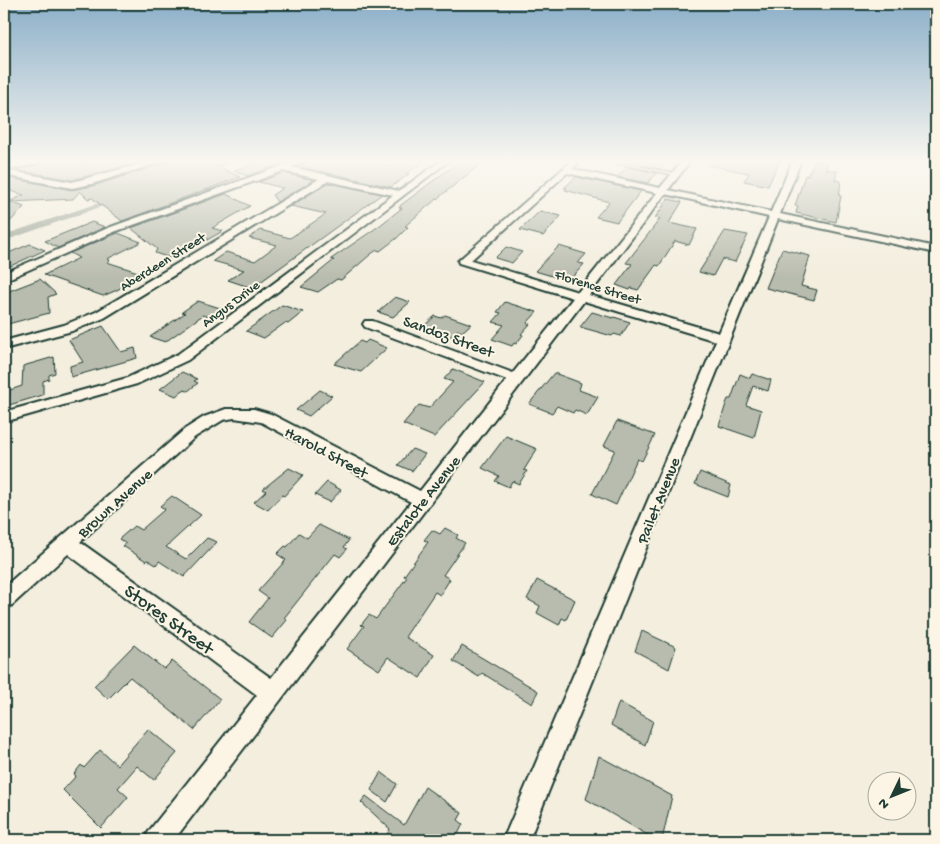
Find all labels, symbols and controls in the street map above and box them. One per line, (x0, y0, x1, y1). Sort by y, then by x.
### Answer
street label: Aberdeen Street (117, 229, 210, 296)
street label: Florence Street (551, 267, 644, 310)
street label: Angus Drive (199, 277, 265, 332)
street label: Sandoz Street (400, 313, 497, 364)
street label: Harold Street (281, 424, 371, 485)
street label: Estalote Avenue (383, 452, 466, 551)
street label: Pailet Avenue (634, 455, 686, 548)
street label: Brown Avenue (74, 466, 158, 544)
street label: Stores Street (119, 581, 219, 662)
north arrow (868, 772, 918, 822)
text: N (875, 794, 894, 812)

